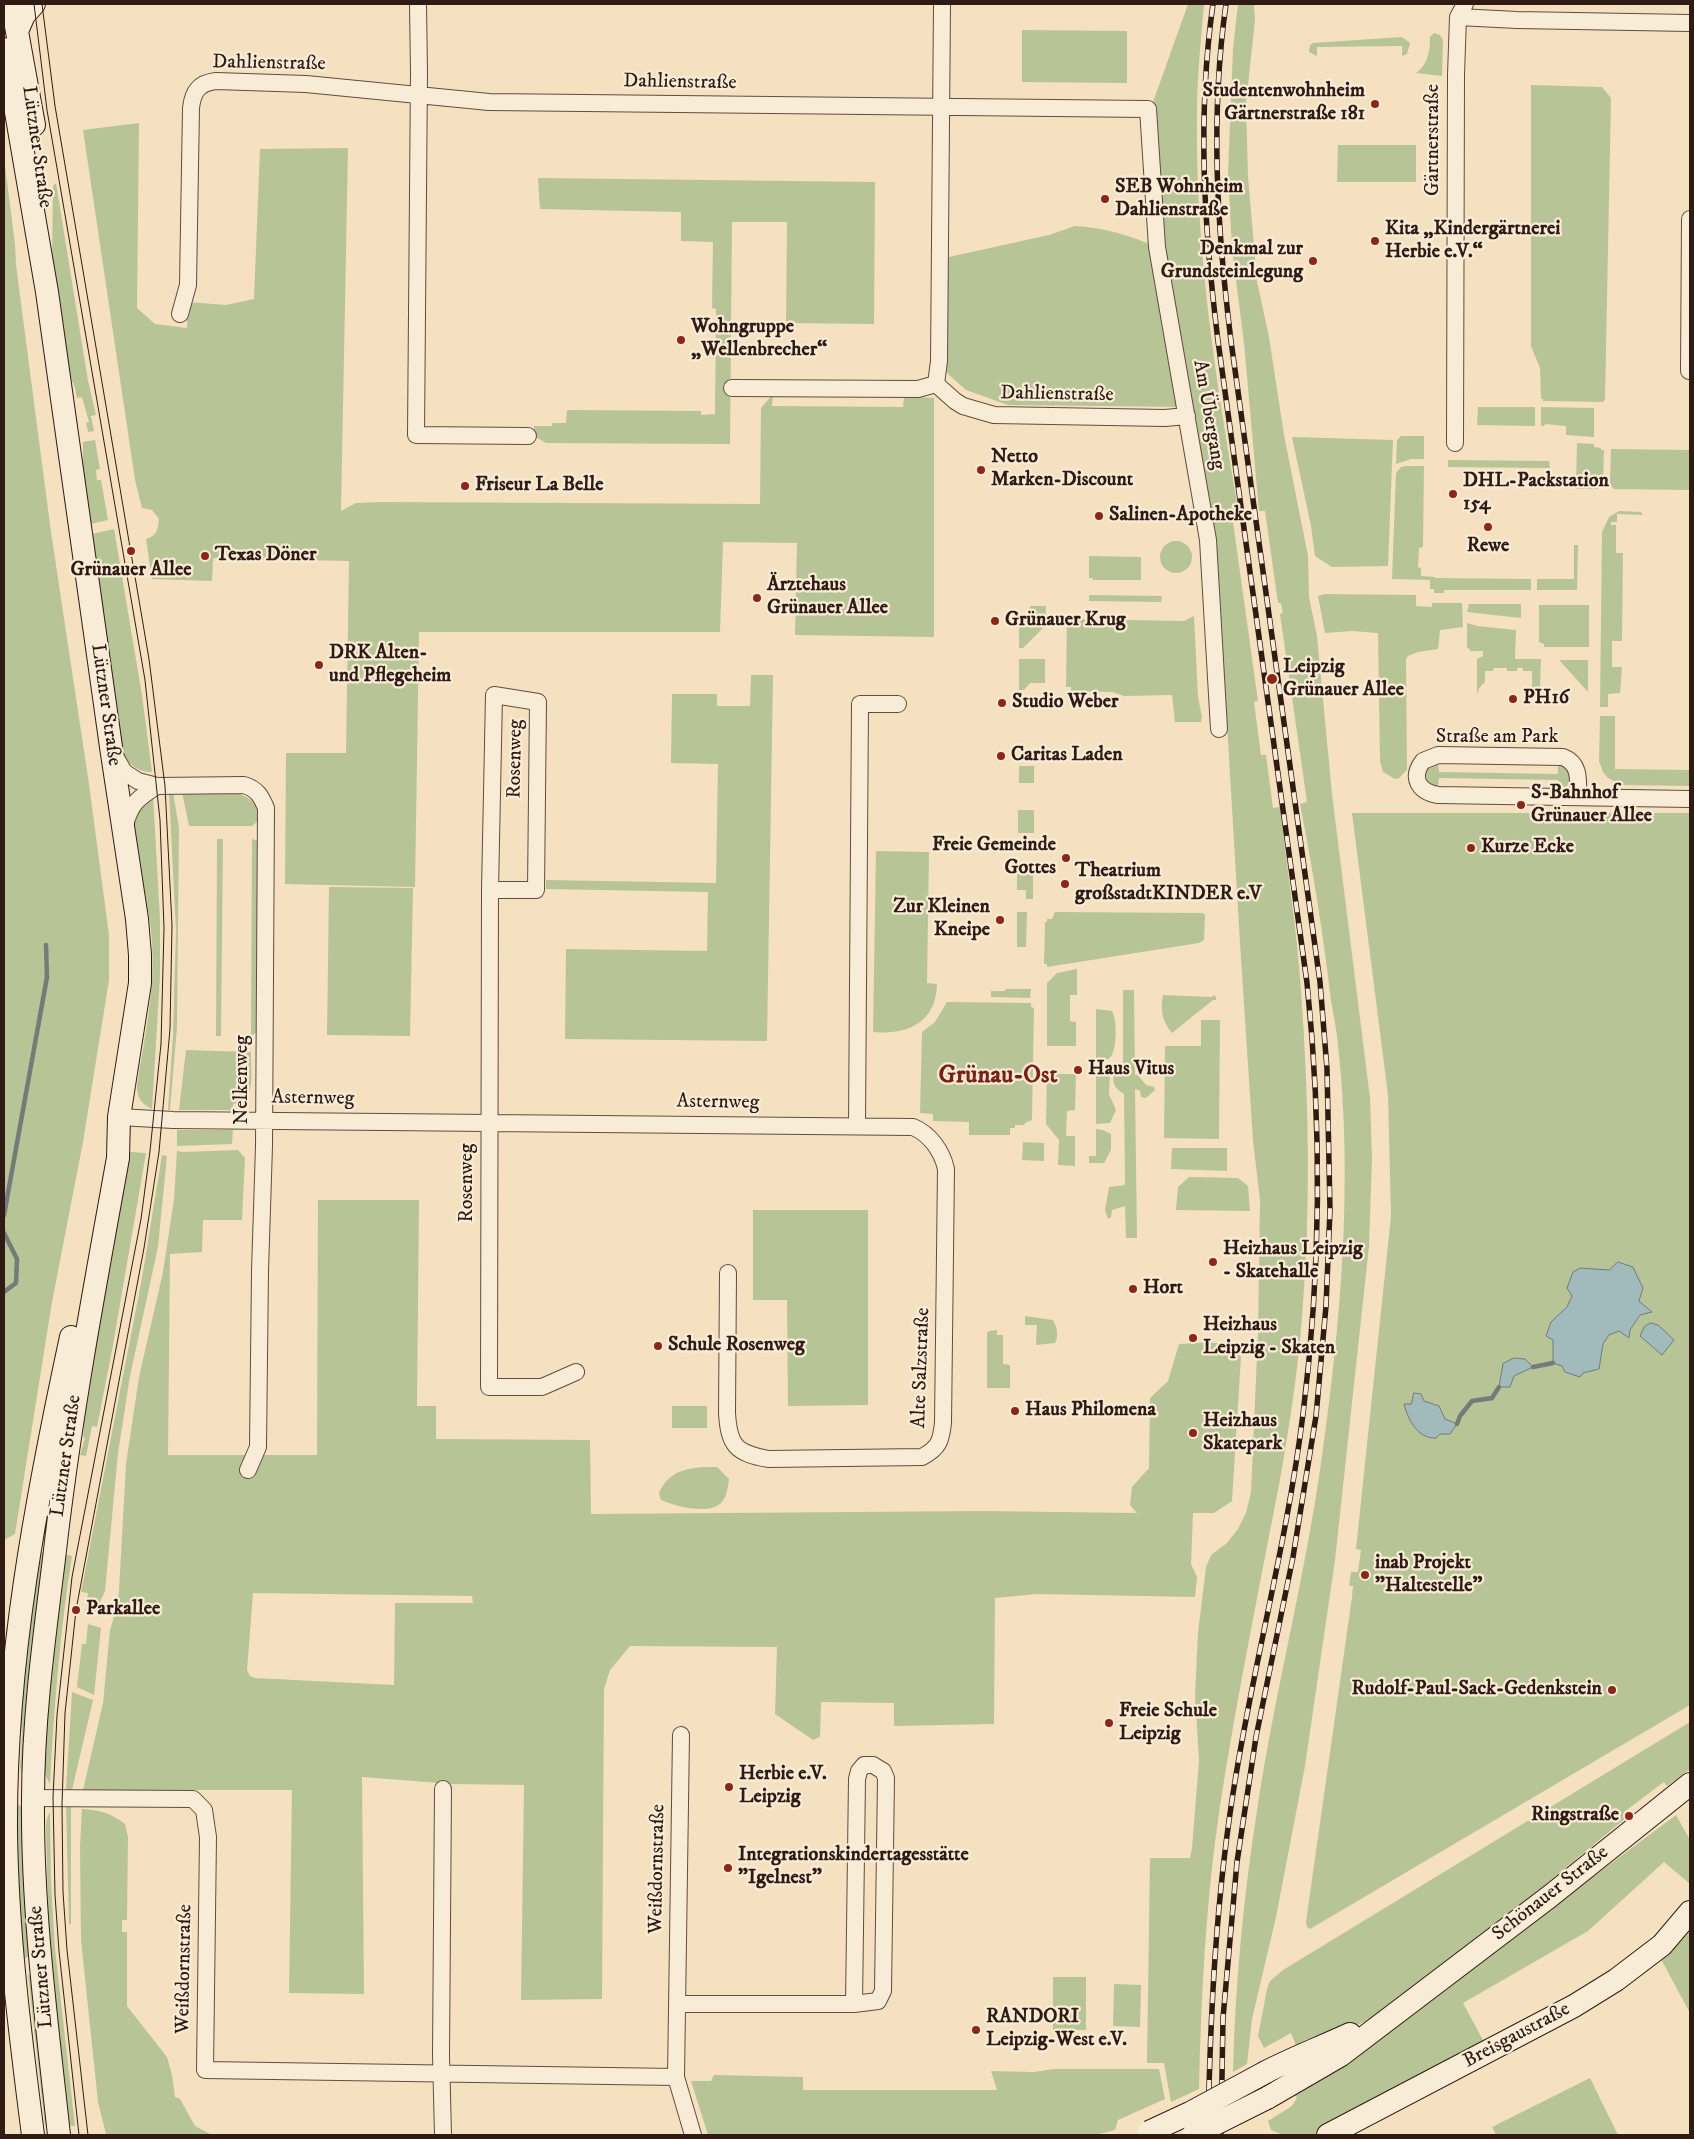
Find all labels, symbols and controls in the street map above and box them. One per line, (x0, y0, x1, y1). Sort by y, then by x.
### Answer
street label: Dahlienstraße (212, 51, 326, 77)
street label: Dahlienstraße (623, 70, 737, 96)
place label: Studentenwohnheim Gärtnerstraße 181 (1203, 80, 1365, 127)
street label: Gärtnerstraße (1422, 84, 1446, 196)
street label: Lützner Straße (16, 85, 56, 209)
marker: Studentenwohnheim Gärtnerstraße 181 (1369, 98, 1381, 110)
place label: SEB Wohnheim Dahlienstraße (1115, 176, 1243, 223)
marker: SEB Wohnheim Dahlienstraße (1099, 193, 1111, 205)
place label: Kita „Kindergärtnerei Herbie e.V.“ (1385, 218, 1560, 265)
marker: Kita „Kindergärtnerei Herbie e.V.“ (1369, 235, 1381, 247)
place label: Denkmal zur Grundsteinlegung (1161, 238, 1303, 285)
marker: Denkmal zur Grundsteinlegung (1307, 255, 1319, 267)
place label: Wohngruppe „Wellenbrecher“ (691, 316, 827, 363)
marker: Wohngruppe „Wellenbrecher“ (675, 334, 687, 346)
street label: Am Übergang (1187, 358, 1229, 472)
street label: Dahlienstraße (1000, 382, 1114, 408)
place label: Netto Marken-Discount (991, 446, 1133, 493)
marker: Netto Marken-Discount (975, 464, 987, 476)
place label: DHL-Packstation 154 (1463, 470, 1609, 517)
place label: Friseur La Belle (475, 474, 604, 498)
marker: Friseur La Belle (459, 480, 471, 492)
marker: DHL-Packstation 154 (1447, 488, 1459, 500)
place label: Salinen-Apotheke (1109, 504, 1252, 528)
marker: Salinen-Apotheke (1093, 510, 1105, 522)
marker: Rewe (1482, 521, 1494, 533)
place label: Rewe (1467, 535, 1509, 559)
place label: Texas Döner (215, 544, 316, 568)
marker: Grünauer Allee (125, 545, 137, 557)
marker: Texas Döner (199, 550, 211, 562)
place label: Grünauer Allee (71, 559, 191, 583)
place label: Ärztehaus Grünauer Allee (767, 574, 888, 621)
marker: Ärztehaus Grünauer Allee (751, 592, 763, 604)
place label: Grünauer Krug (1005, 609, 1126, 633)
marker: Grünauer Krug (989, 615, 1001, 627)
place label: DRK Alten- und Pflegeheim (329, 642, 451, 689)
street label: Lützner Straße (85, 643, 125, 767)
place label: Leipzig Grünauer Allee (1283, 656, 1404, 703)
marker: DRK Alten- und Pflegeheim (313, 659, 325, 671)
marker: Leipzig Grünauer Allee (1265, 672, 1279, 686)
place label: PH16 (1523, 687, 1569, 711)
place label: Studio Weber (1012, 691, 1118, 715)
marker: PH16 (1507, 693, 1519, 705)
marker: Studio Weber (996, 697, 1008, 709)
street label: Rosenweg (503, 719, 529, 799)
street label: Straße am Park (1436, 726, 1558, 750)
place label: Caritas Laden (1011, 744, 1123, 768)
marker: Caritas Laden (995, 750, 1007, 762)
place label: S-Bahnhof Grünauer Allee (1531, 782, 1652, 829)
marker: S-Bahnhof Grünauer Allee (1515, 799, 1527, 811)
place label: Freie Gemeinde Gottes (932, 834, 1056, 881)
place label: Kurze Ecke (1481, 836, 1574, 860)
marker: Kurze Ecke (1465, 842, 1477, 854)
marker: Freie Gemeinde Gottes (1060, 852, 1072, 864)
place label: Theatrium großstadtKINDER e.V (1075, 860, 1262, 907)
marker: Theatrium großstadtKINDER e.V (1059, 878, 1071, 890)
place label: Zur Kleinen Kneipe (893, 896, 990, 943)
marker: Zur Kleinen Kneipe (994, 914, 1006, 926)
street label: Nelkenweg (231, 1035, 255, 1125)
place label: Haus Vitus (1088, 1058, 1174, 1082)
district label: Grünau-Ost (939, 1062, 1057, 1092)
marker: Haus Vitus (1072, 1064, 1084, 1076)
street label: Asternweg (271, 1086, 355, 1112)
street label: Asternweg (676, 1090, 760, 1116)
street label: Rosenweg (456, 1143, 480, 1223)
place label: Heizhaus Leipzig - Skatehalle (1223, 1238, 1363, 1285)
marker: Heizhaus Leipzig - Skatehalle (1207, 1256, 1219, 1268)
place label: Hort (1143, 1277, 1183, 1301)
marker: Hort (1127, 1283, 1139, 1295)
street label: Alte Salzstraße (908, 1307, 936, 1429)
place label: Heizhaus Leipzig - Skaten (1203, 1314, 1335, 1361)
marker: Heizhaus Leipzig - Skaten (1187, 1332, 1199, 1344)
place label: Schule Rosenweg (668, 1334, 805, 1358)
marker: Schule Rosenweg (652, 1340, 664, 1352)
street label: Lützner Straße (47, 1394, 87, 1518)
place label: Haus Philomena (1025, 1399, 1156, 1423)
marker: Haus Philomena (1009, 1405, 1021, 1417)
place label: Heizhaus Skatepark (1203, 1410, 1282, 1457)
marker: Heizhaus Skatepark (1187, 1427, 1199, 1439)
place label: inab Projekt "Haltestelle" (1375, 1552, 1482, 1599)
marker: inab Projekt "Haltestelle" (1359, 1569, 1371, 1581)
place label: Parkallee (86, 1598, 160, 1622)
marker: Parkallee (70, 1604, 82, 1616)
place label: Rudolf-Paul-Sack-Gedenkstein (1352, 1678, 1602, 1702)
marker: Rudolf-Paul-Sack-Gedenkstein (1606, 1684, 1618, 1696)
place label: Freie Schule Leipzig (1119, 1700, 1217, 1747)
marker: Freie Schule Leipzig (1103, 1717, 1115, 1729)
place label: Herbie e.V. Leipzig (739, 1763, 827, 1810)
marker: Herbie e.V. Leipzig (723, 1781, 735, 1793)
street label: Weißdornstraße (645, 1804, 671, 1934)
place label: Ringstraße (1531, 1804, 1619, 1828)
marker: Ringstraße (1623, 1810, 1635, 1822)
street label: Schönauer Straße (1488, 1841, 1614, 1947)
place label: Integrationskindertagesstätte "Igelnest" (738, 1844, 969, 1891)
marker: Integrationskindertagesstätte "Igelnest" (722, 1862, 734, 1874)
street label: Weißdornstraße (172, 1904, 198, 2034)
street label: Lützner Straße (25, 1905, 59, 2029)
street label: Breisgaustraße (1460, 1998, 1574, 2074)
place label: RANDORI Leipzig-West e.V. (986, 2006, 1127, 2053)
marker: RANDORI Leipzig-West e.V. (970, 2024, 982, 2036)

